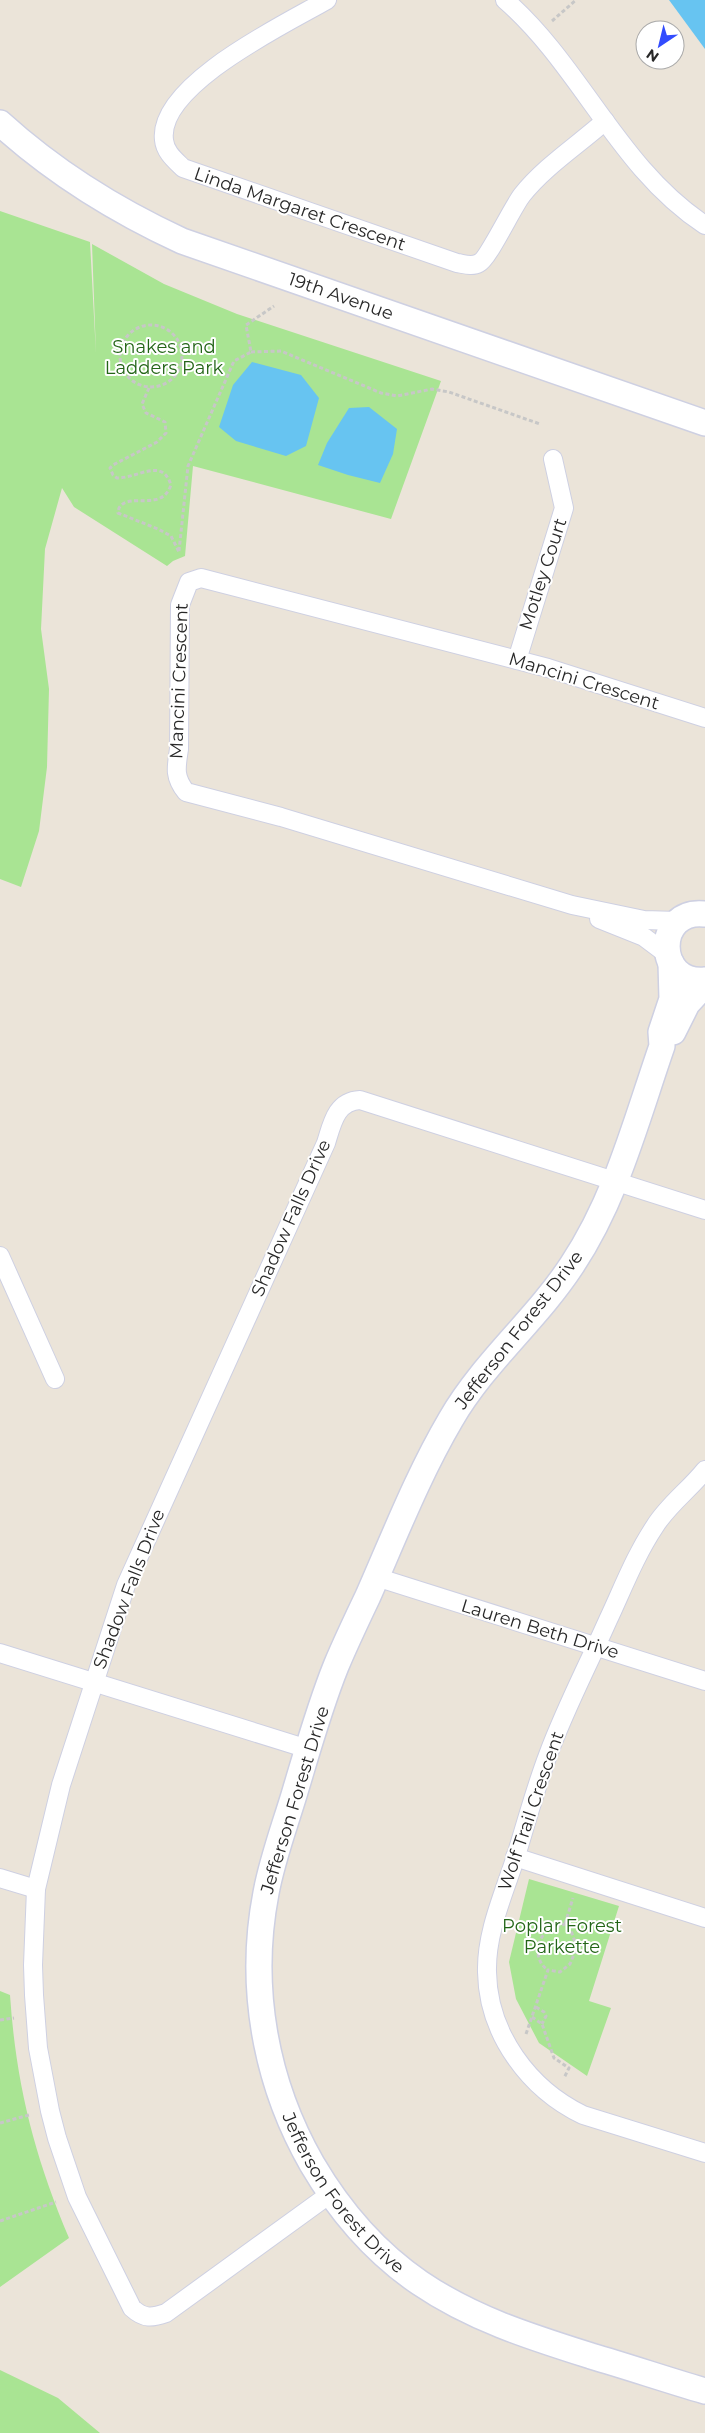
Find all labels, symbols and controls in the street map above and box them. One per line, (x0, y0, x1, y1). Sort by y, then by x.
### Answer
north arrow (635, 20, 685, 70)
text: N (643, 45, 662, 66)
street label: Linda Margaret Crescent (191, 162, 409, 256)
street label: 19th Avenue (285, 268, 396, 325)
park label: Snakes and Ladders Park (105, 336, 223, 379)
street label: Motley Court (515, 515, 571, 633)
street label: Mancini Crescent (165, 603, 193, 759)
street label: Mancini Crescent (506, 648, 662, 714)
street label: Shadow Falls Drive (246, 1136, 336, 1300)
street label: Jefferson Forest Drive (450, 1246, 588, 1414)
street label: Shadow Falls Drive (88, 1506, 170, 1672)
street label: Lauren Beth Drive (458, 1595, 622, 1664)
street label: Jefferson Forest Drive (256, 1703, 334, 1897)
street label: Wolf Trail Crescent (493, 1728, 569, 1894)
park label: Poplar Forest Parkette (502, 1915, 622, 1958)
street label: Jefferson Forest Drive (277, 2108, 409, 2278)

